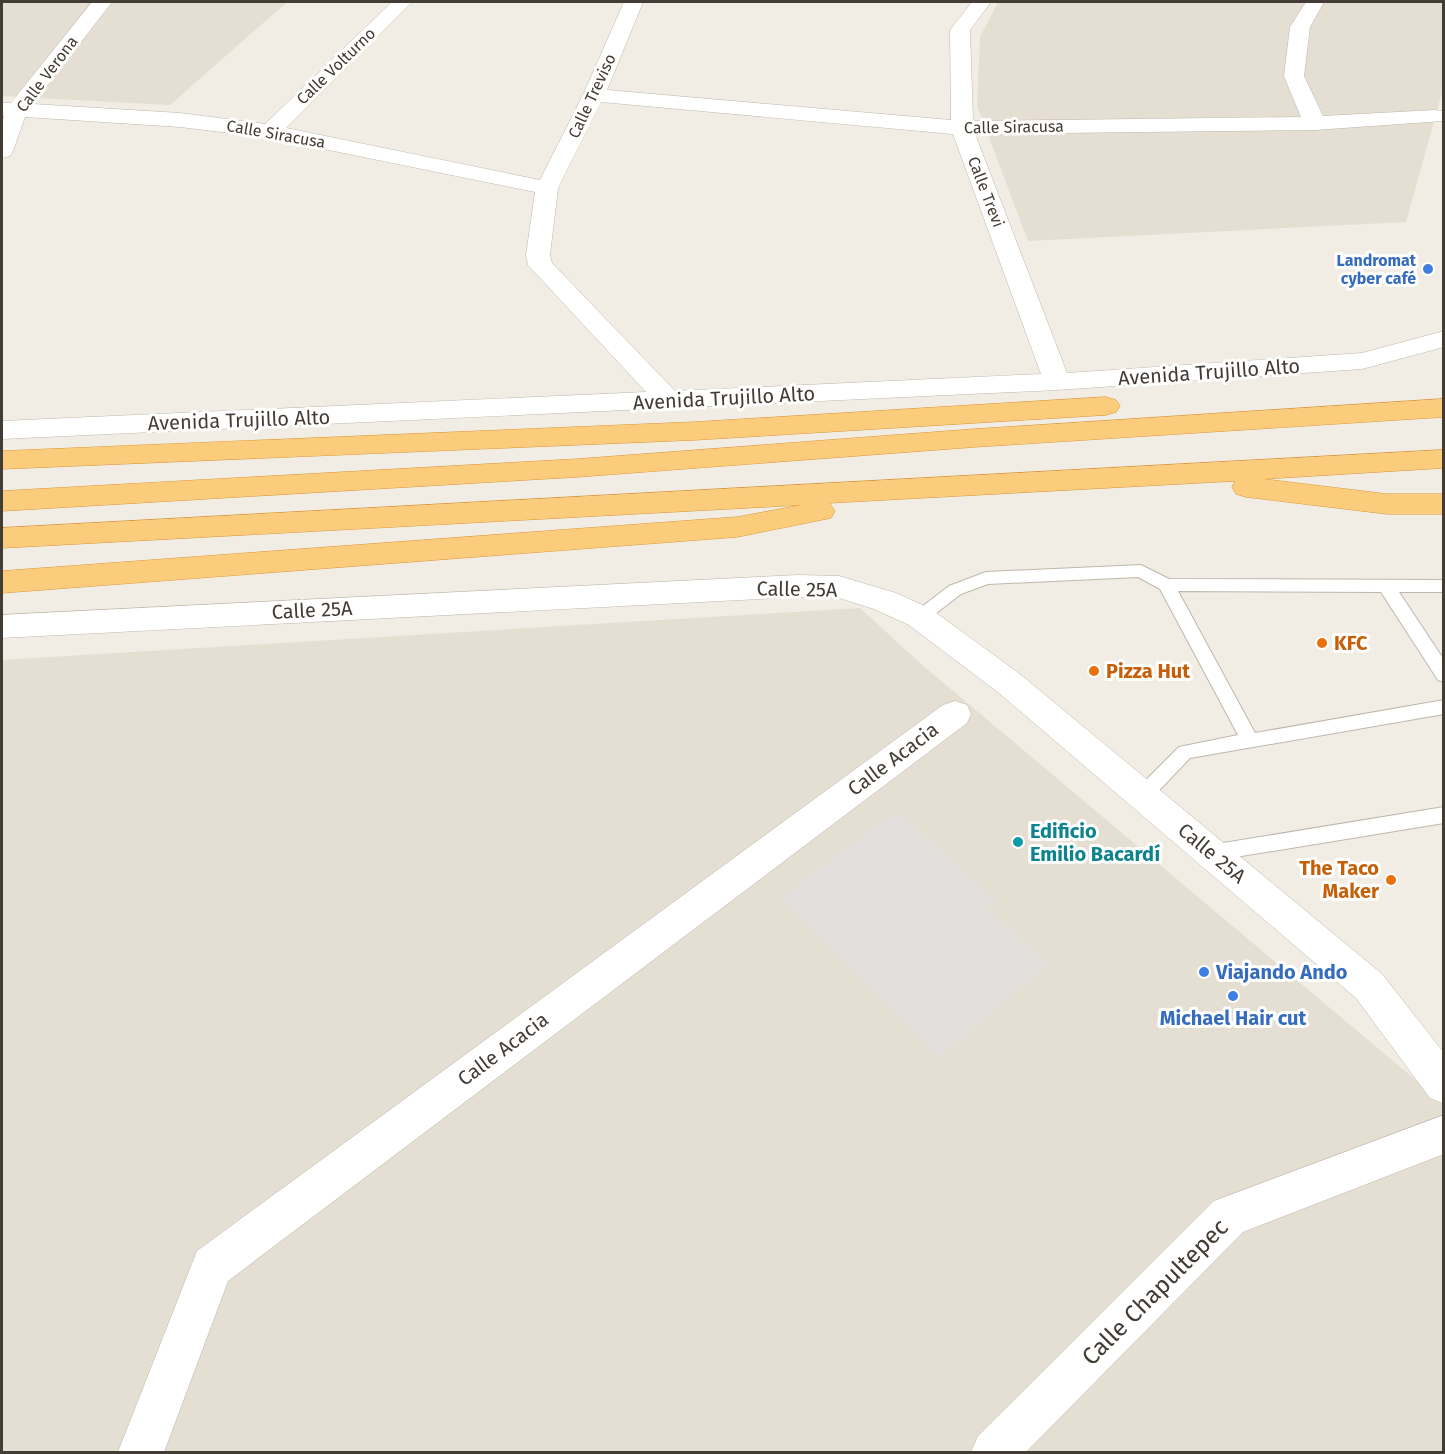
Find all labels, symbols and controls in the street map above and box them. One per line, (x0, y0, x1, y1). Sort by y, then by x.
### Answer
street label: Calle Volturno (293, 24, 379, 108)
street label: Calle Verona (12, 32, 82, 116)
street label: Calle Treviso (564, 51, 620, 141)
street label: Calle Siracusa (225, 116, 327, 152)
street label: Calle Siracusa (964, 117, 1064, 137)
street label: Calle Trevi (964, 154, 1008, 230)
place label: Landromat cyber café (1337, 251, 1417, 288)
marker: Landromat cyber café (1421, 262, 1435, 276)
street label: Avenida Trujillo Alto (1117, 354, 1301, 390)
street label: Avenida Trujillo Alto (632, 381, 816, 415)
street label: Avenida Trujillo Alto (147, 405, 331, 435)
street label: Calle 25A (756, 576, 838, 602)
street label: Calle 25A (271, 596, 354, 624)
place label: KFC (1334, 631, 1368, 655)
marker: KFC (1315, 636, 1329, 650)
place label: Pizza Hut (1106, 659, 1190, 683)
marker: Pizza Hut (1087, 664, 1101, 678)
street label: Calle Acacia (843, 717, 943, 801)
street label: Calle 25A (1173, 818, 1251, 889)
place label: Edificio Emilio Bacardí (1030, 819, 1160, 866)
marker: Edificio Emilio Bacardí (1011, 835, 1025, 849)
place label: The Taco Maker (1299, 856, 1380, 903)
marker: The Taco Maker (1384, 873, 1398, 887)
place label: Viajando Ando (1215, 960, 1348, 984)
marker: Viajando Ando (1197, 965, 1211, 979)
marker: Michael Hair cut (1226, 989, 1240, 1003)
place label: Michael Hair cut (1160, 1006, 1306, 1030)
street label: Calle Acacia (453, 1007, 553, 1091)
street label: Calle Chapultepec (1076, 1213, 1234, 1371)

